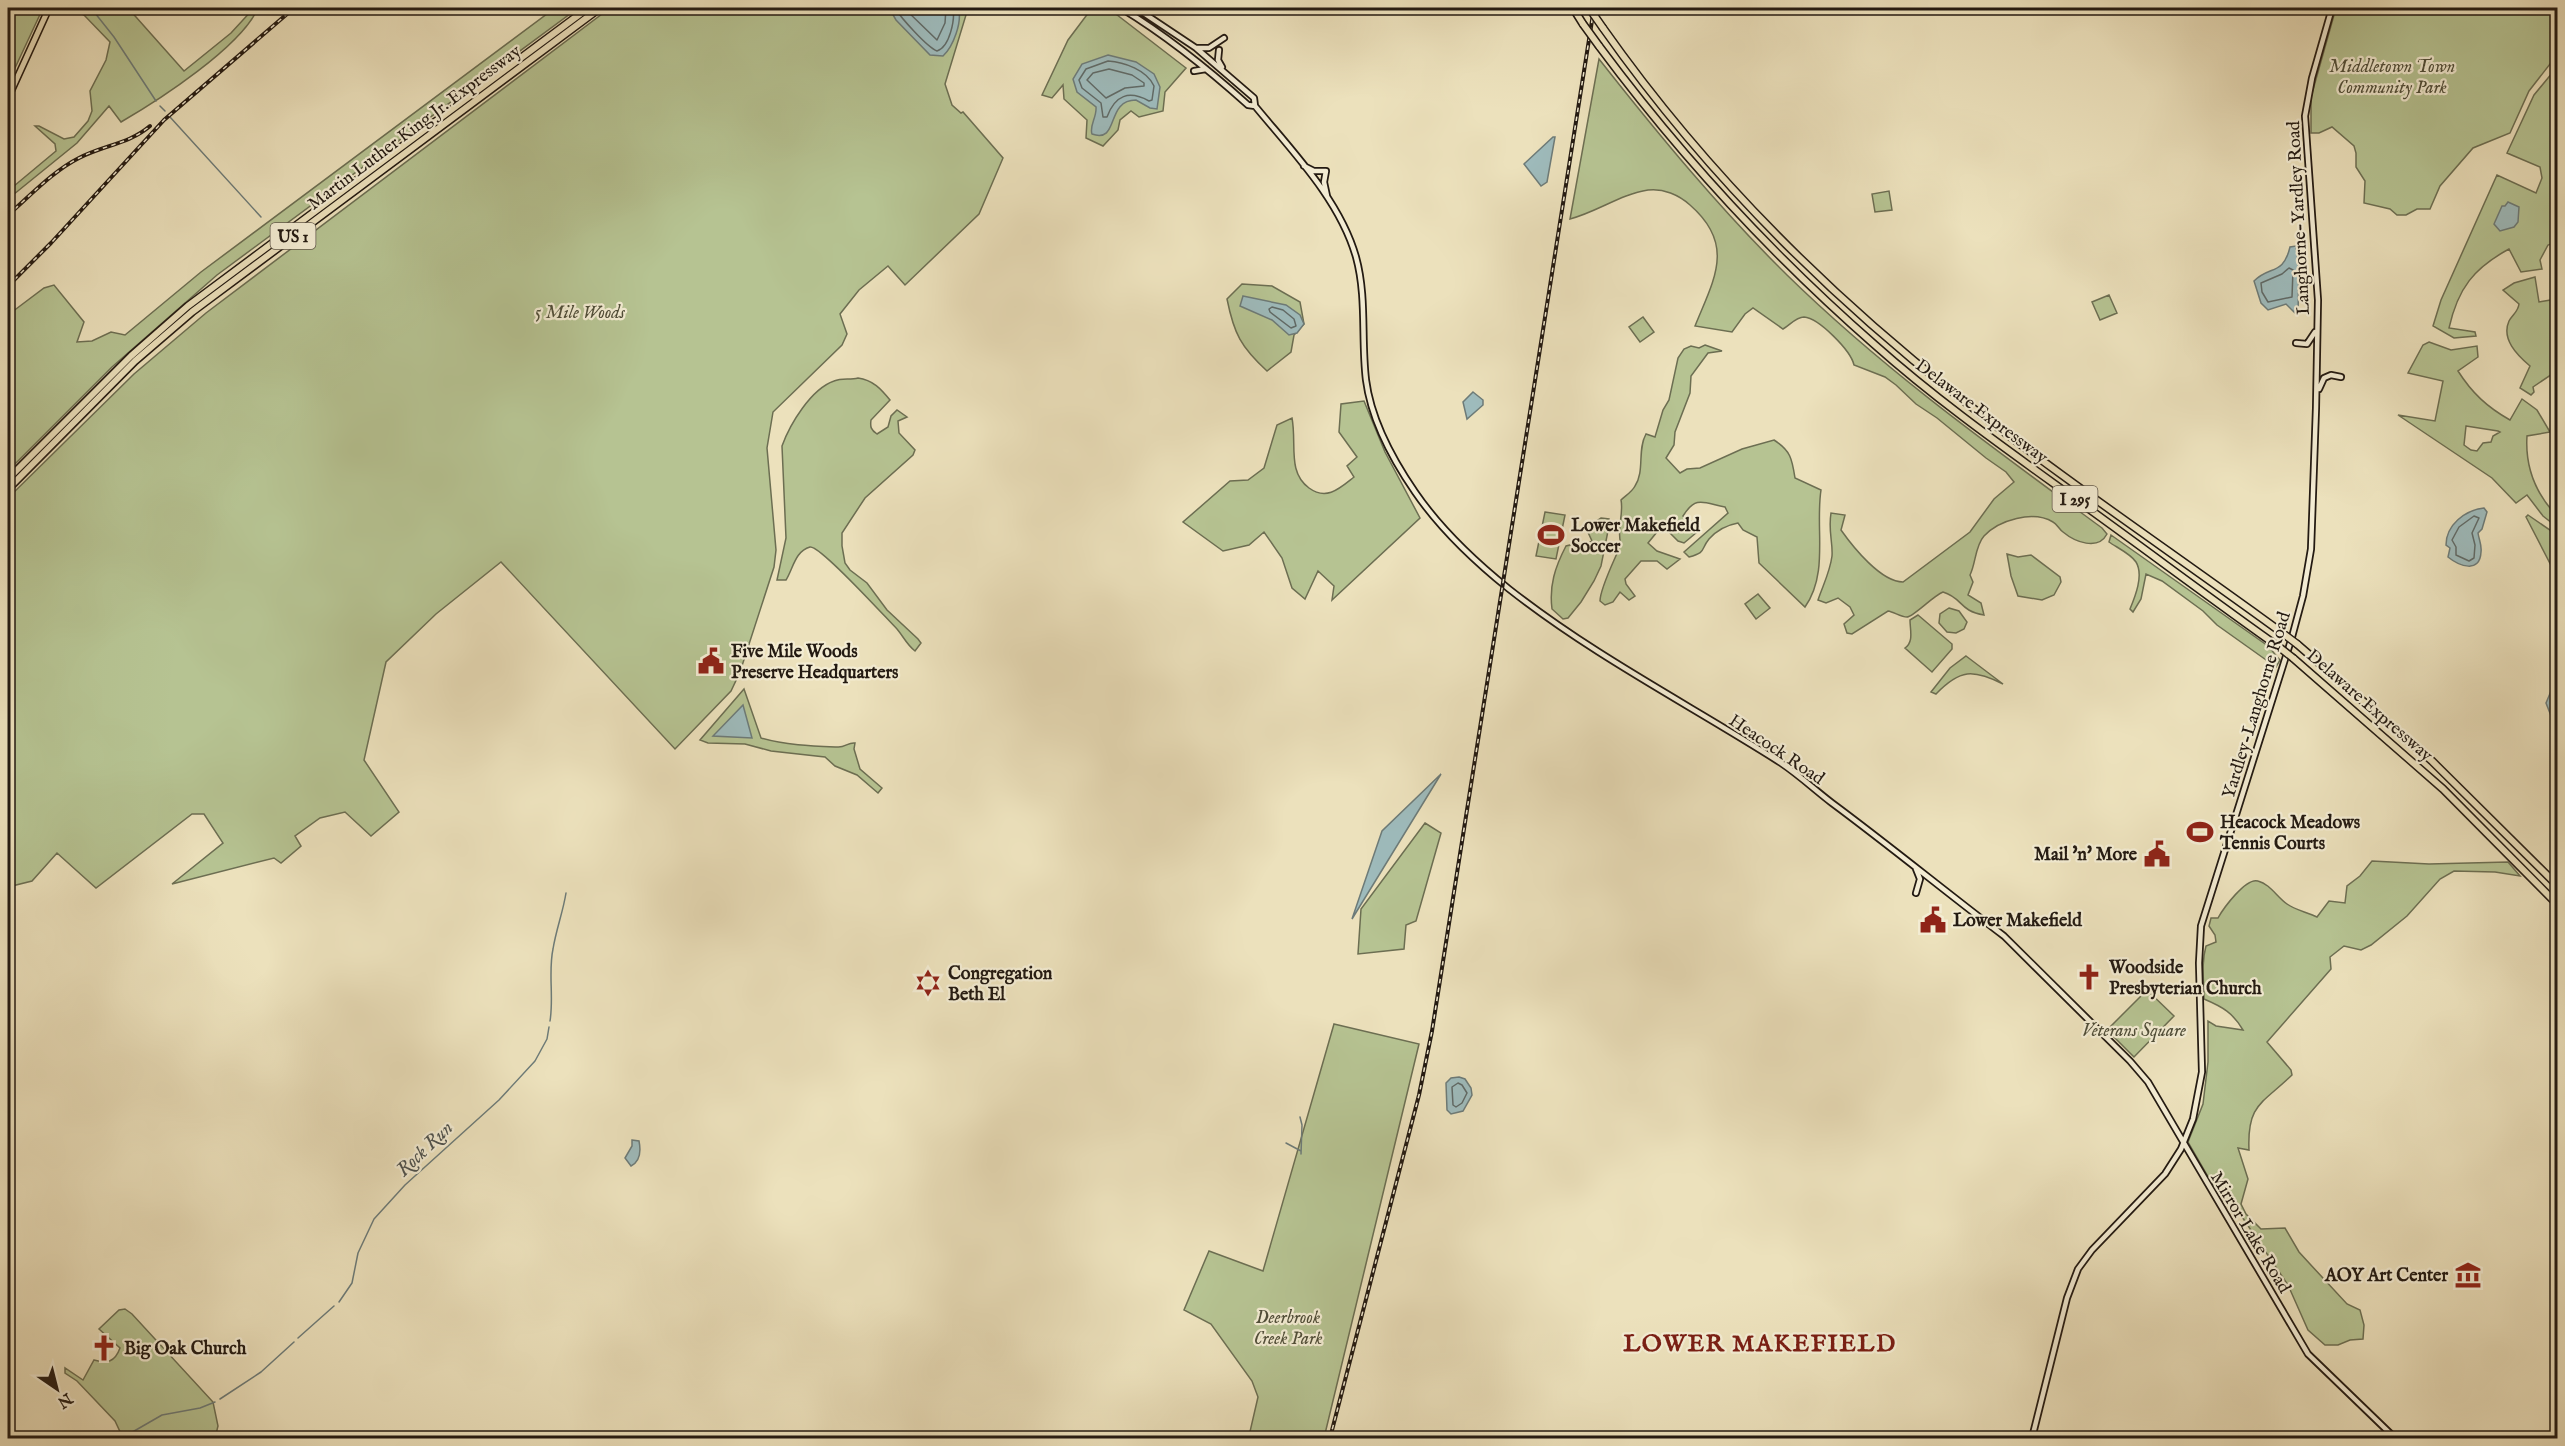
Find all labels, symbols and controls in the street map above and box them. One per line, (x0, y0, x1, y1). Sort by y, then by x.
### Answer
street label: Martin Luther King Jr. Expressway (304, 40, 526, 216)
park label: Middletown Town Community Park (2329, 56, 2455, 100)
street label: Langhorne-Yardley Road (2283, 120, 2316, 315)
road number: US 1 (270, 223, 316, 249)
park label: 5 Mile Woods (535, 302, 626, 325)
street label: Delaware Expressway (1910, 355, 2052, 470)
road number: I 295 (2052, 486, 2098, 512)
place label: Lower Makefield Soccer (1571, 515, 1700, 559)
sports icon: Lower Makefield Soccer (1536, 520, 1566, 550)
street label: Yardley-Langhorne Road (2218, 609, 2297, 802)
place label: Five Mile Woods Preserve Headquarters (731, 641, 899, 685)
street label: Delaware Expressway (2301, 645, 2437, 767)
public building icon: Five Mile Woods Preserve Headquarters (696, 646, 726, 676)
street label: Heacock Road (1724, 710, 1829, 791)
place label: Heacock Meadows Tennis Courts (2219, 812, 2361, 856)
sports icon: Heacock Meadows Tennis Courts (2185, 817, 2215, 847)
public building icon: Mail 'n' More (2142, 839, 2172, 869)
place label: Mail 'n' More (2034, 844, 2138, 867)
public building icon: Lower Makefield (1918, 905, 1948, 935)
place label: Lower Makefield (1953, 910, 2082, 933)
place label: Woodside Presbyterian Church (2108, 957, 2262, 1001)
church icon: Woodside Presbyterian Church (2074, 962, 2104, 992)
place label: Congregation Beth El (948, 963, 1053, 1007)
synagogue icon: Congregation Beth El (913, 968, 943, 998)
park label: Veterans Square (2082, 1020, 2186, 1043)
water label: Rock Run (391, 1116, 459, 1182)
street label: Mirror Lake Road (2204, 1168, 2295, 1298)
museum icon: AOY Art Center (2453, 1260, 2483, 1290)
place label: AOY Art Center (2324, 1265, 2448, 1288)
park label: Deerbrook Creek Park (1254, 1307, 1322, 1351)
district label: LOWER MAKEFIELD (1623, 1329, 1897, 1360)
church icon: Big Oak Church (89, 1333, 119, 1363)
place label: Big Oak Church (124, 1338, 247, 1361)
north arrow (27, 1359, 87, 1419)
text: N (53, 1387, 77, 1412)

